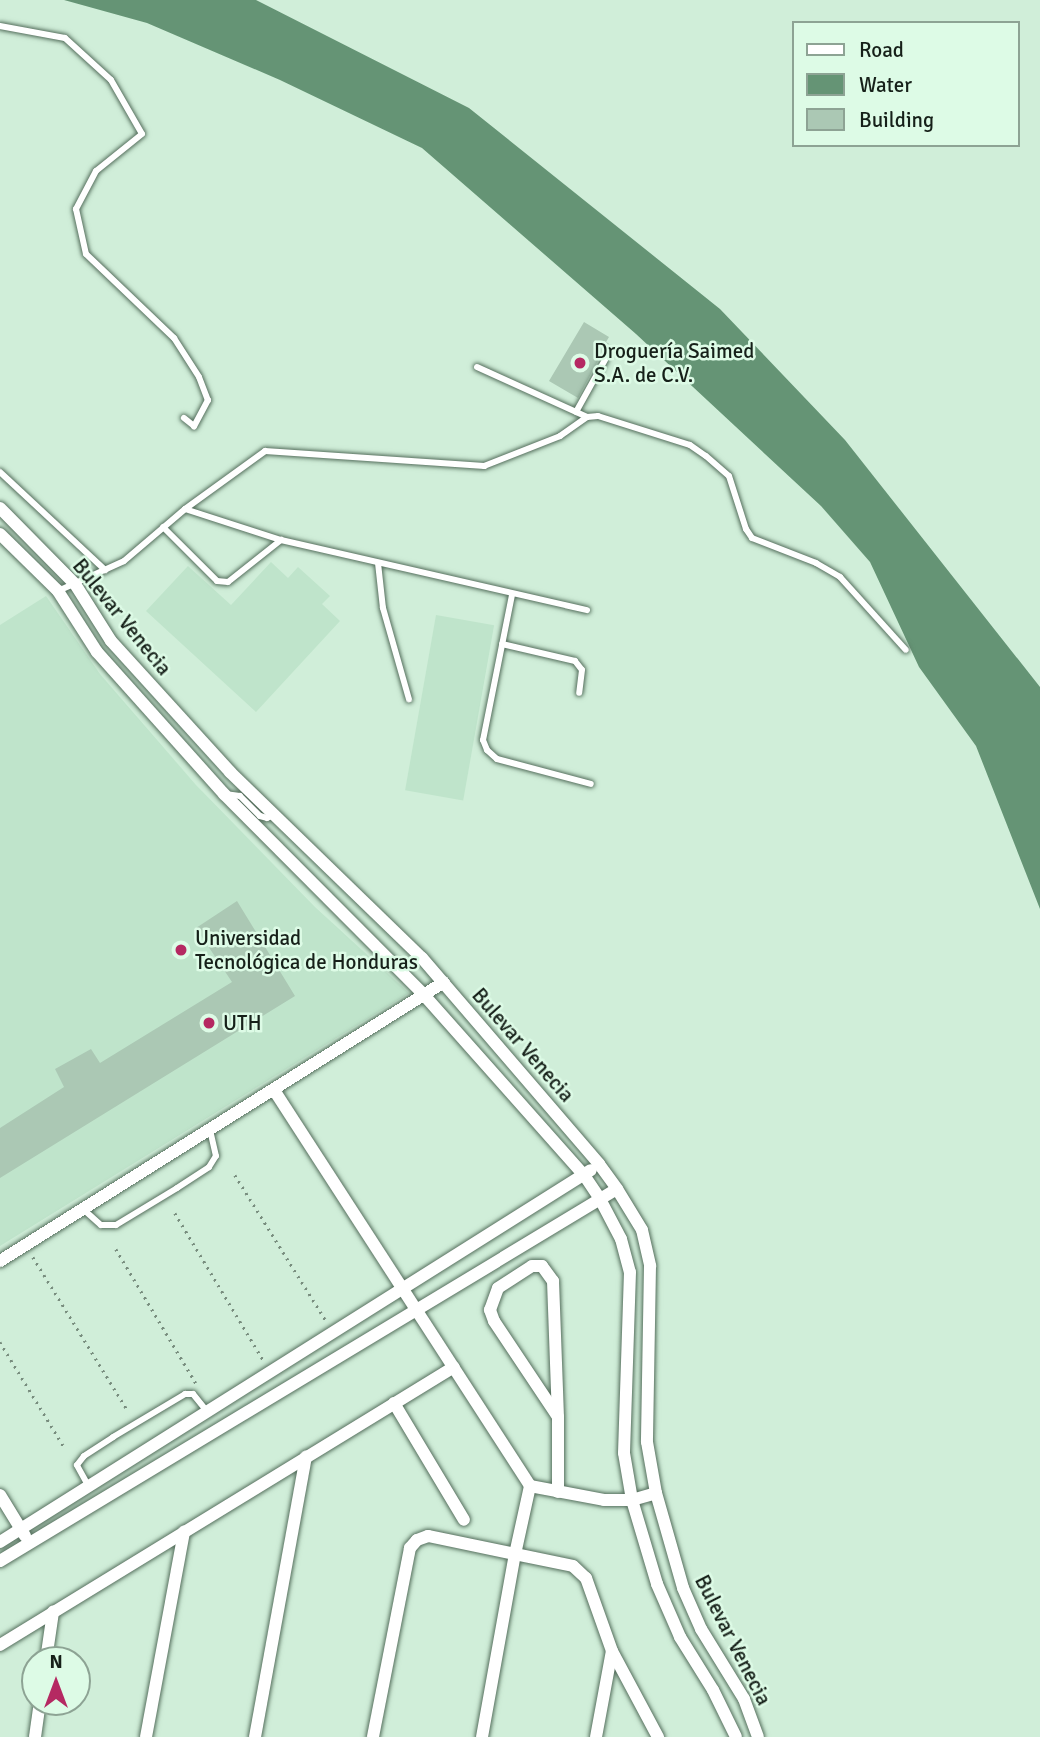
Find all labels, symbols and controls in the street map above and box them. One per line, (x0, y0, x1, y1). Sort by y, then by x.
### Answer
legend (792, 21, 1019, 147)
text: Road (859, 37, 904, 63)
text: Water (859, 72, 912, 98)
text: Building (859, 107, 934, 133)
place label: Droguería Saimed S.A. de C.V. (594, 338, 754, 388)
marker: Droguería Saimed S.A. de C.V. (572, 355, 588, 371)
street label: Bulevar Venecia (67, 554, 177, 680)
place label: Universidad Tecnológica de Honduras (195, 925, 418, 975)
marker: Universidad Tecnológica de Honduras (173, 942, 189, 958)
street label: Bulevar Venecia (467, 983, 579, 1107)
place label: UTH (223, 1010, 262, 1036)
marker: UTH (201, 1015, 217, 1031)
street label: Bulevar Venecia (689, 1571, 777, 1709)
north arrow (21, 1646, 91, 1716)
text: N (49, 1650, 63, 1674)

